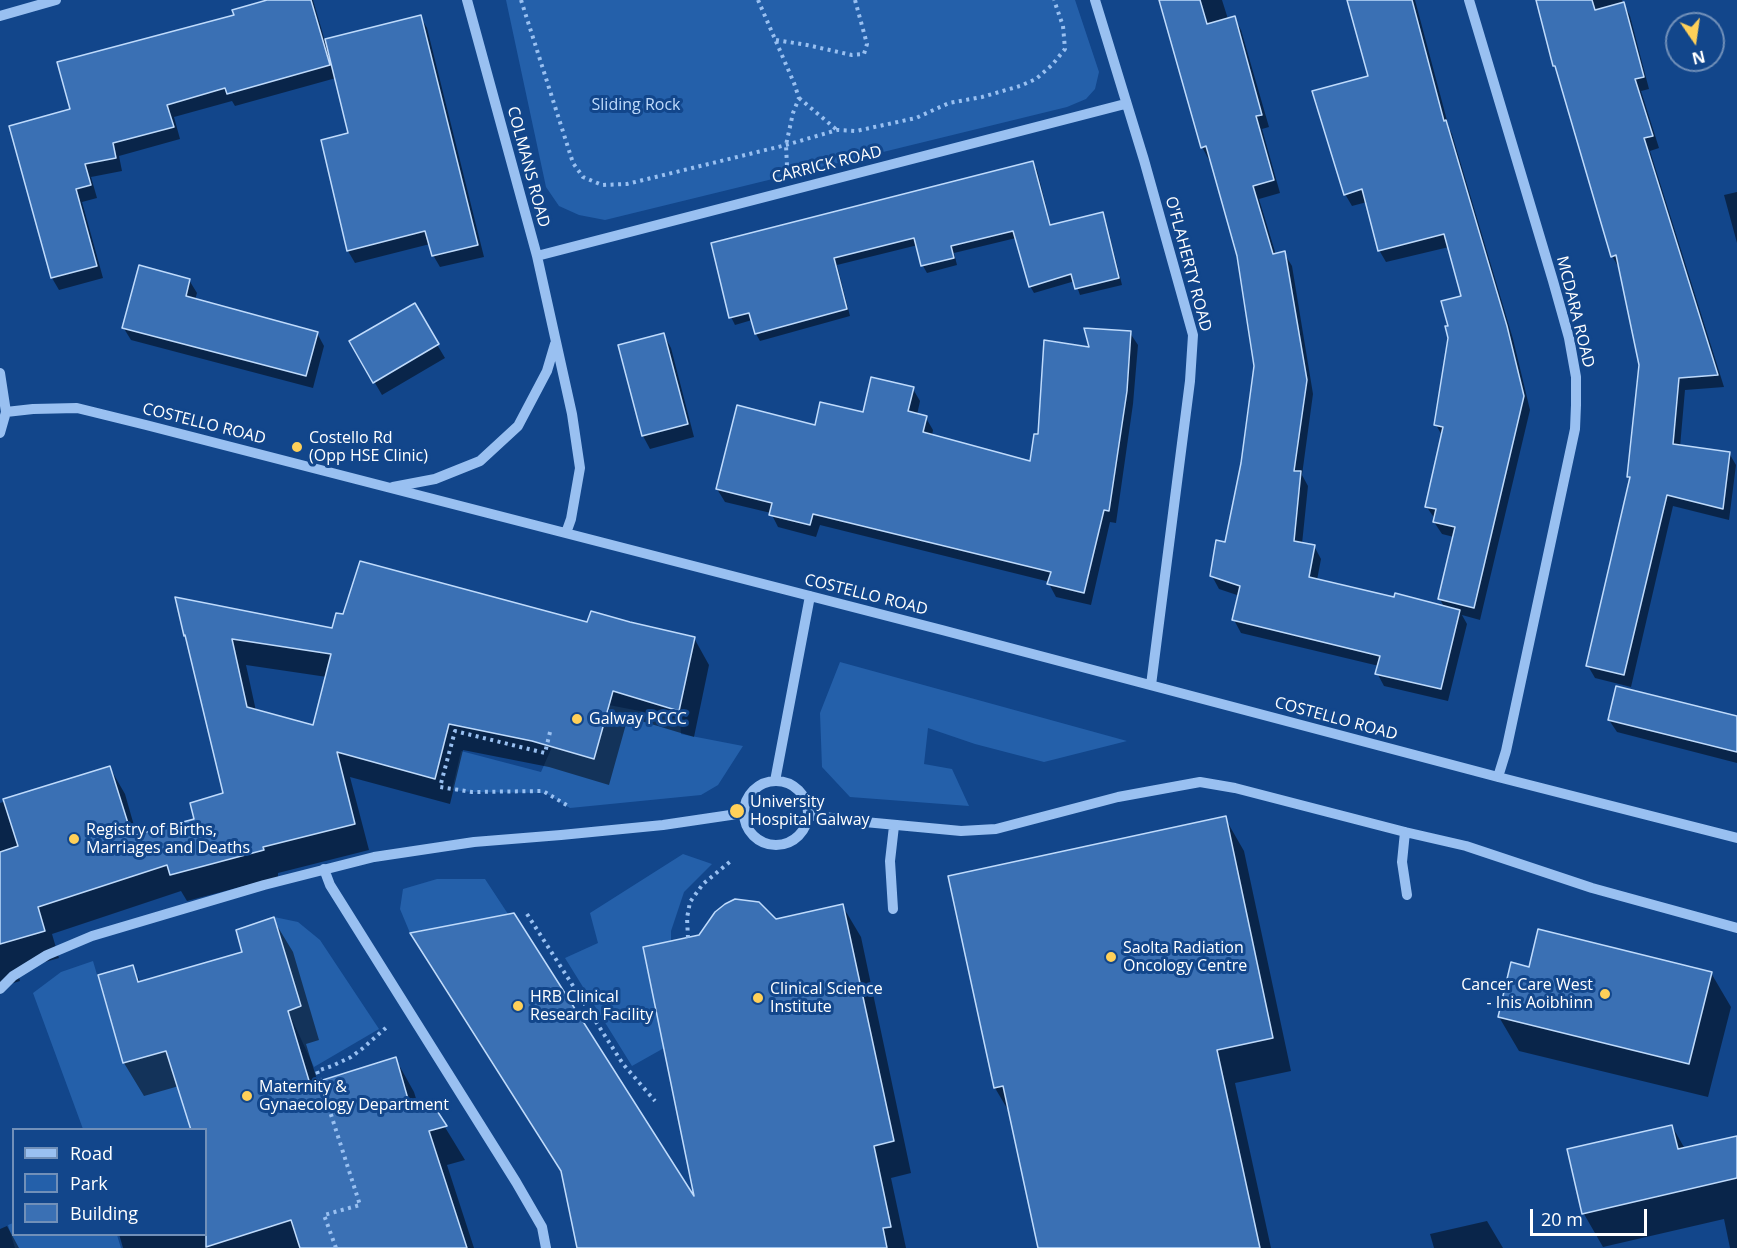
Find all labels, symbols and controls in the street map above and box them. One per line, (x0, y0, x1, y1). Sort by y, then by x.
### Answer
north arrow (1665, 12, 1725, 72)
text: N (1690, 45, 1707, 70)
park label: Sliding Rock (592, 95, 680, 115)
street label: COLMANS ROAD (503, 104, 553, 230)
street label: CARRICK ROAD (770, 142, 884, 188)
street label: O'FLAHERTY ROAD (1161, 194, 1215, 334)
street label: MCDARA ROAD (1552, 254, 1598, 370)
street label: COSTELLO ROAD (140, 399, 268, 449)
place label: Costello Rd (Opp HSE Clinic) (309, 428, 428, 466)
marker: Costello Rd (Opp HSE Clinic) (290, 440, 304, 454)
street label: COSTELLO ROAD (802, 570, 930, 620)
street label: COSTELLO ROAD (1272, 693, 1400, 745)
place label: Galway PCCC (589, 709, 687, 729)
marker: Galway PCCC (570, 712, 584, 726)
place label: University Hospital Galway (750, 792, 870, 830)
marker: University Hospital Galway (728, 802, 746, 820)
place label: Registry of Births, Marriages and Deaths (86, 820, 250, 858)
marker: Registry of Births, Marriages and Deaths (67, 832, 81, 846)
place label: Saolta Radiation Oncology Centre (1123, 938, 1247, 976)
marker: Saolta Radiation Oncology Centre (1104, 950, 1118, 964)
place label: Cancer Care West - Inis Aoibhinn (1461, 975, 1593, 1013)
place label: Clinical Science Institute (770, 979, 883, 1017)
place label: HRB Clinical Research Facility (530, 987, 653, 1025)
marker: Cancer Care West - Inis Aoibhinn (1598, 987, 1612, 1001)
marker: Clinical Science Institute (751, 991, 765, 1005)
marker: HRB Clinical Research Facility (511, 999, 525, 1013)
place label: Maternity & Gynaecology Department (259, 1077, 449, 1115)
marker: Maternity & Gynaecology Department (240, 1089, 254, 1103)
legend (12, 1128, 207, 1236)
text: Road (70, 1141, 113, 1165)
text: Park (70, 1171, 108, 1195)
scale bar (1533, 1197, 1650, 1235)
text: Building (70, 1201, 138, 1225)
text: 20 m (1541, 1207, 1583, 1231)

